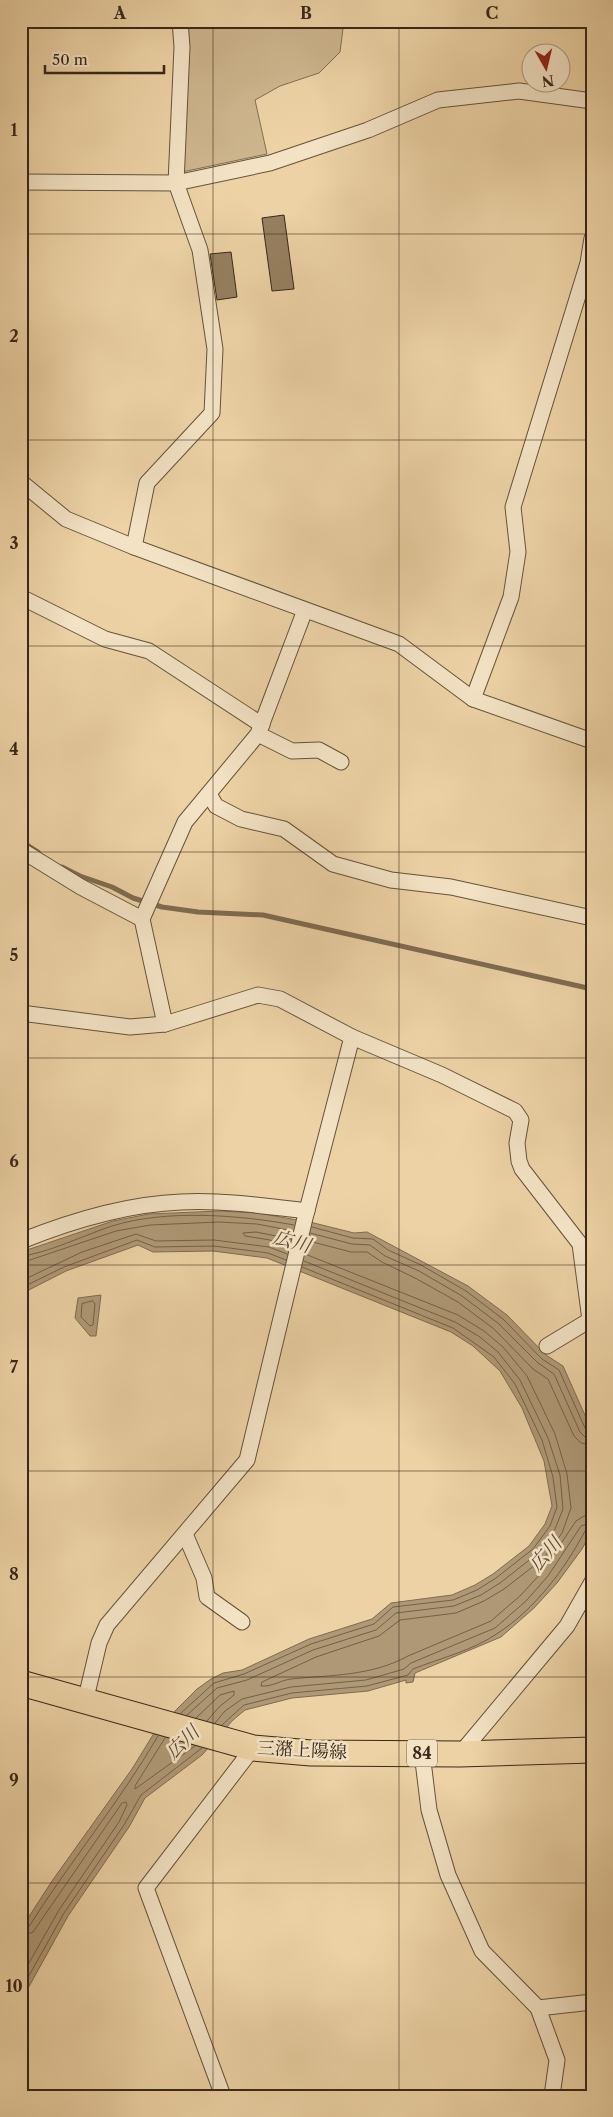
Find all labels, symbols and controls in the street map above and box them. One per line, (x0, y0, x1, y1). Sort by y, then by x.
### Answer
text: A (113, 3, 127, 23)
text: B (300, 3, 312, 23)
text: C (486, 3, 498, 23)
scale bar (45, 42, 164, 74)
north arrow (520, 42, 570, 92)
text: 50 m (52, 50, 88, 69)
text: N (541, 71, 555, 91)
text: 1 (10, 120, 18, 140)
text: 2 (9, 326, 19, 346)
text: 3 (9, 533, 19, 553)
text: 4 (9, 739, 19, 759)
text: 5 (10, 945, 19, 965)
text: 6 (9, 1151, 19, 1171)
water label: 広川 (271, 1225, 315, 1258)
text: 7 (10, 1357, 19, 1377)
water label: 広川 (524, 1531, 568, 1576)
text: 8 (9, 1564, 19, 1584)
water label: 広川 (161, 1720, 205, 1764)
street label: 三潴上陽線 (256, 1737, 348, 1763)
road number: 84 (407, 1740, 437, 1766)
text: 9 (9, 1770, 19, 1790)
text: 10 (5, 1976, 23, 1996)

